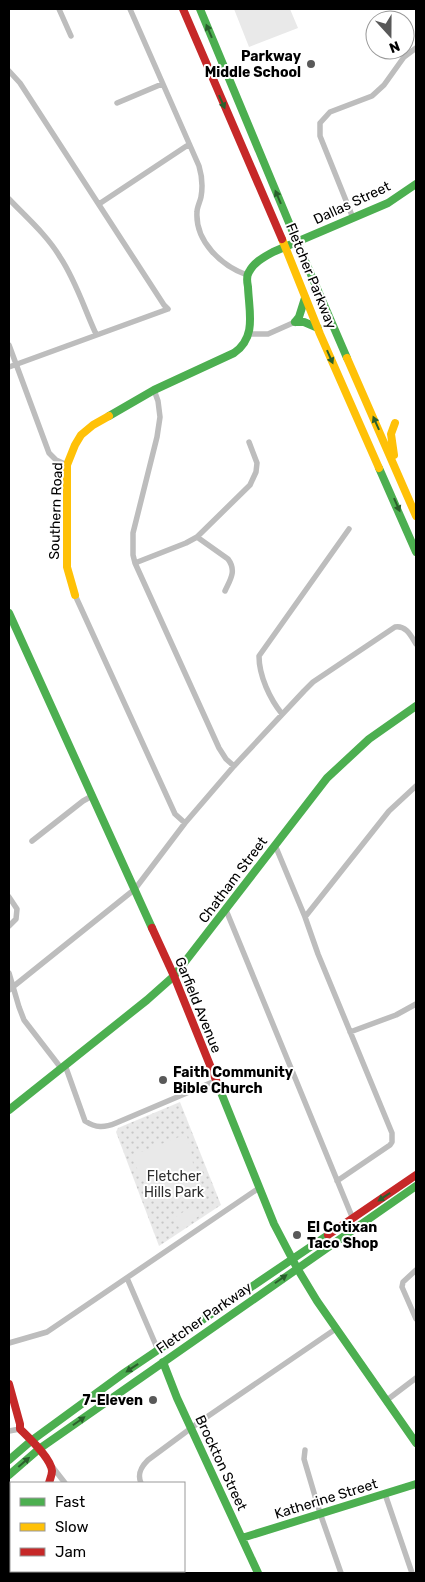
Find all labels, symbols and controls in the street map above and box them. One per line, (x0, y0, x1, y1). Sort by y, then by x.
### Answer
north arrow (365, 10, 415, 60)
one-way arrow (205, 23, 213, 38)
text: N (387, 37, 402, 56)
place label: Parkway Middle School (205, 48, 302, 81)
marker: Parkway Middle School (305, 58, 317, 70)
one-way arrow (219, 95, 227, 109)
street label: Dallas Street (311, 178, 394, 228)
one-way arrow (274, 190, 282, 204)
street label: Fletcher Parkway (282, 221, 340, 332)
one-way arrow (327, 350, 335, 364)
one-way arrow (371, 416, 379, 430)
street label: Southern Road (46, 462, 66, 560)
one-way arrow (393, 498, 401, 512)
street label: Chatham Street (195, 833, 271, 926)
street label: Garfield Avenue (171, 955, 225, 1056)
place label: Faith Community Bible Church (173, 1064, 294, 1097)
marker: Faith Community Bible Church (157, 1074, 169, 1086)
park label: Fletcher Hills Park (144, 1168, 205, 1201)
one-way arrow (378, 1192, 391, 1202)
place label: El Cotixan Taco Shop (307, 1219, 379, 1252)
marker: El Cotixan Taco Shop (291, 1229, 303, 1241)
one-way arrow (274, 1274, 288, 1284)
street label: Fletcher Parkway (153, 1279, 255, 1357)
one-way arrow (125, 1363, 139, 1373)
place label: 7-Eleven (82, 1392, 143, 1409)
marker: 7-Eleven (147, 1394, 159, 1406)
street label: Brockton Street (191, 1413, 251, 1514)
one-way arrow (72, 1416, 86, 1426)
one-way arrow (17, 1456, 29, 1468)
street label: Katherine Street (272, 1475, 380, 1523)
legend (10, 1482, 185, 1572)
text: Fast (55, 1493, 85, 1511)
text: Slow (55, 1518, 88, 1536)
text: Jam (55, 1543, 86, 1561)

